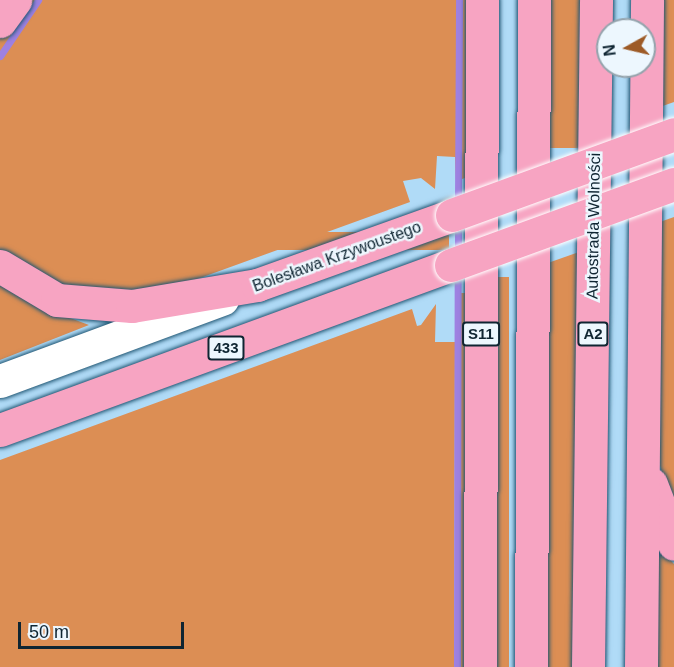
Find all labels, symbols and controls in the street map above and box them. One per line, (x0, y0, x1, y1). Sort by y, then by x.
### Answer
north arrow (596, 18, 656, 78)
text: N (600, 43, 619, 57)
street label: Autostrada Wolności (583, 153, 605, 299)
street label: Bolesława Krzywoustego (250, 218, 424, 296)
road number: S11 (462, 322, 500, 346)
road number: A2 (576, 322, 610, 346)
road number: 433 (206, 336, 246, 360)
scale bar (21, 610, 188, 648)
text: 50 m (29, 622, 69, 642)

